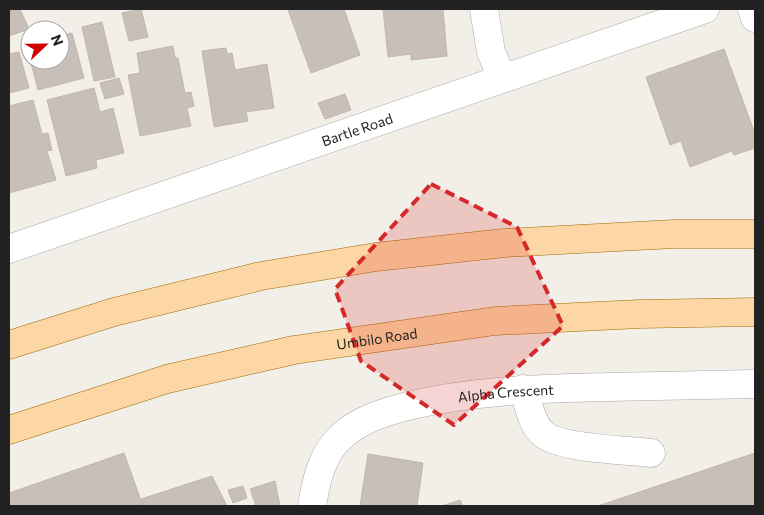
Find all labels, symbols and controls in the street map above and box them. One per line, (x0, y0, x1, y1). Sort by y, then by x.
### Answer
north arrow (20, 20, 70, 70)
text: N (48, 32, 67, 48)
street label: Bartle Road (319, 109, 395, 149)
street label: Umbilo Road (335, 324, 418, 352)
street label: Alpha Crescent (457, 380, 554, 405)

